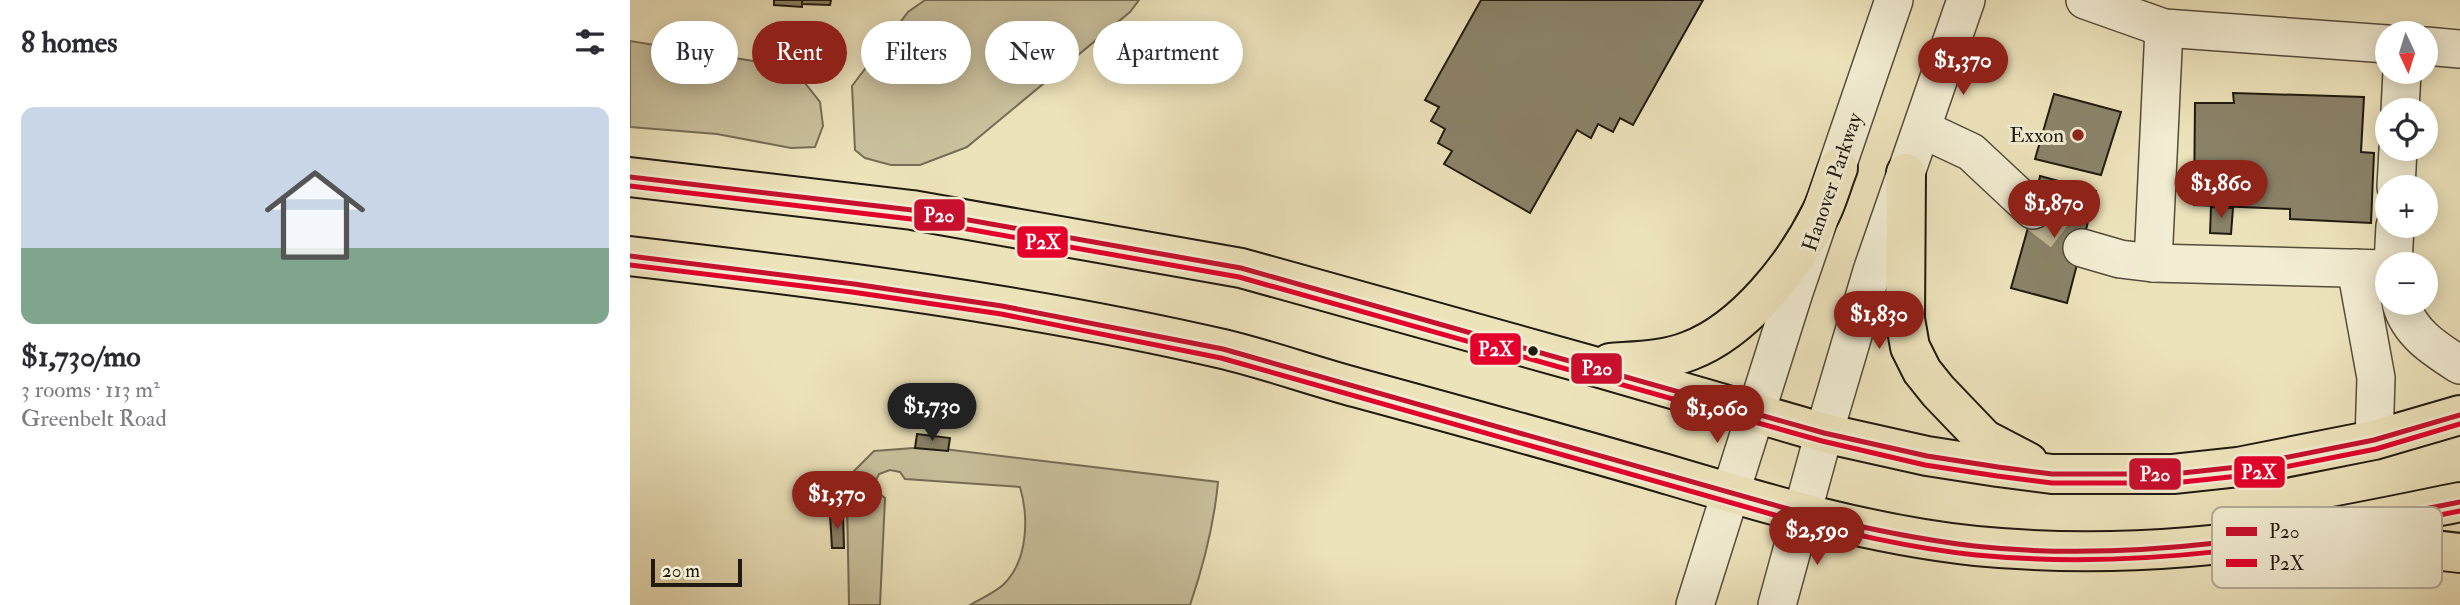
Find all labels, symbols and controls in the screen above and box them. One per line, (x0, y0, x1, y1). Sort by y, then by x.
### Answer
chip: Buy (651, 21, 738, 84)
chip: Rent (752, 21, 847, 84)
chip: Filters (861, 21, 971, 84)
chip: New (985, 21, 1079, 84)
chip: Apartment (1093, 21, 1243, 84)
north arrow (2375, 21, 2438, 84)
map controls (2375, 21, 2438, 315)
icon: filters (571, 23, 609, 61)
text: 8 homes (21, 24, 118, 61)
pin: $1,370 (1906, 38, 2020, 97)
text: $1,370 (1934, 45, 1992, 74)
button: locate (2375, 98, 2438, 161)
street label: Hanover Parkway (1796, 108, 1869, 255)
place label: Exxon (2010, 122, 2064, 149)
marker: Exxon (2070, 127, 2086, 143)
icon: home (252, 152, 378, 278)
pin: $1,860 (2164, 160, 2278, 220)
text: $1,860 (2191, 168, 2251, 197)
button: + (2375, 175, 2438, 238)
pin: $1,870 (1997, 180, 2111, 240)
text: $1,870 (2024, 188, 2084, 217)
line badge: P20 (913, 198, 966, 232)
text: P20 (924, 204, 954, 228)
line badge: P2X (1016, 225, 1069, 259)
text: P2X (1025, 231, 1061, 255)
button: − (2375, 252, 2438, 315)
pin: $1,830 (1822, 292, 1936, 351)
text: $1,830 (1850, 299, 1908, 328)
line badge: P2X (1469, 332, 1522, 366)
text: $1,730/mo (21, 338, 141, 375)
text: P2X (1478, 338, 1514, 362)
unlabelled marker (1526, 344, 1540, 358)
line badge: P20 (1570, 352, 1623, 385)
text: P20 (1582, 357, 1612, 381)
text: 3 rooms · 113 m² (21, 375, 160, 404)
pin: $1,730 (875, 384, 989, 443)
pin: $1,060 (1660, 386, 1774, 445)
text: $1,730 (904, 391, 961, 420)
text: $1,060 (1686, 393, 1748, 422)
text: Greenbelt Road (21, 404, 167, 433)
line badge: P2X (2233, 455, 2286, 489)
line badge: P20 (2128, 457, 2182, 491)
text: P2X (2241, 461, 2277, 485)
text: P20 (2140, 463, 2170, 487)
pin: $1,370 (780, 472, 894, 531)
text: $1,370 (808, 479, 866, 508)
legend (2212, 507, 2442, 588)
pin: $2,590 (1760, 508, 1874, 567)
text: $2,590 (1785, 515, 1849, 544)
text: P20 (2269, 520, 2300, 544)
text: P2X (2269, 552, 2305, 576)
scale bar (651, 556, 742, 588)
text: 20 m (662, 559, 700, 583)

